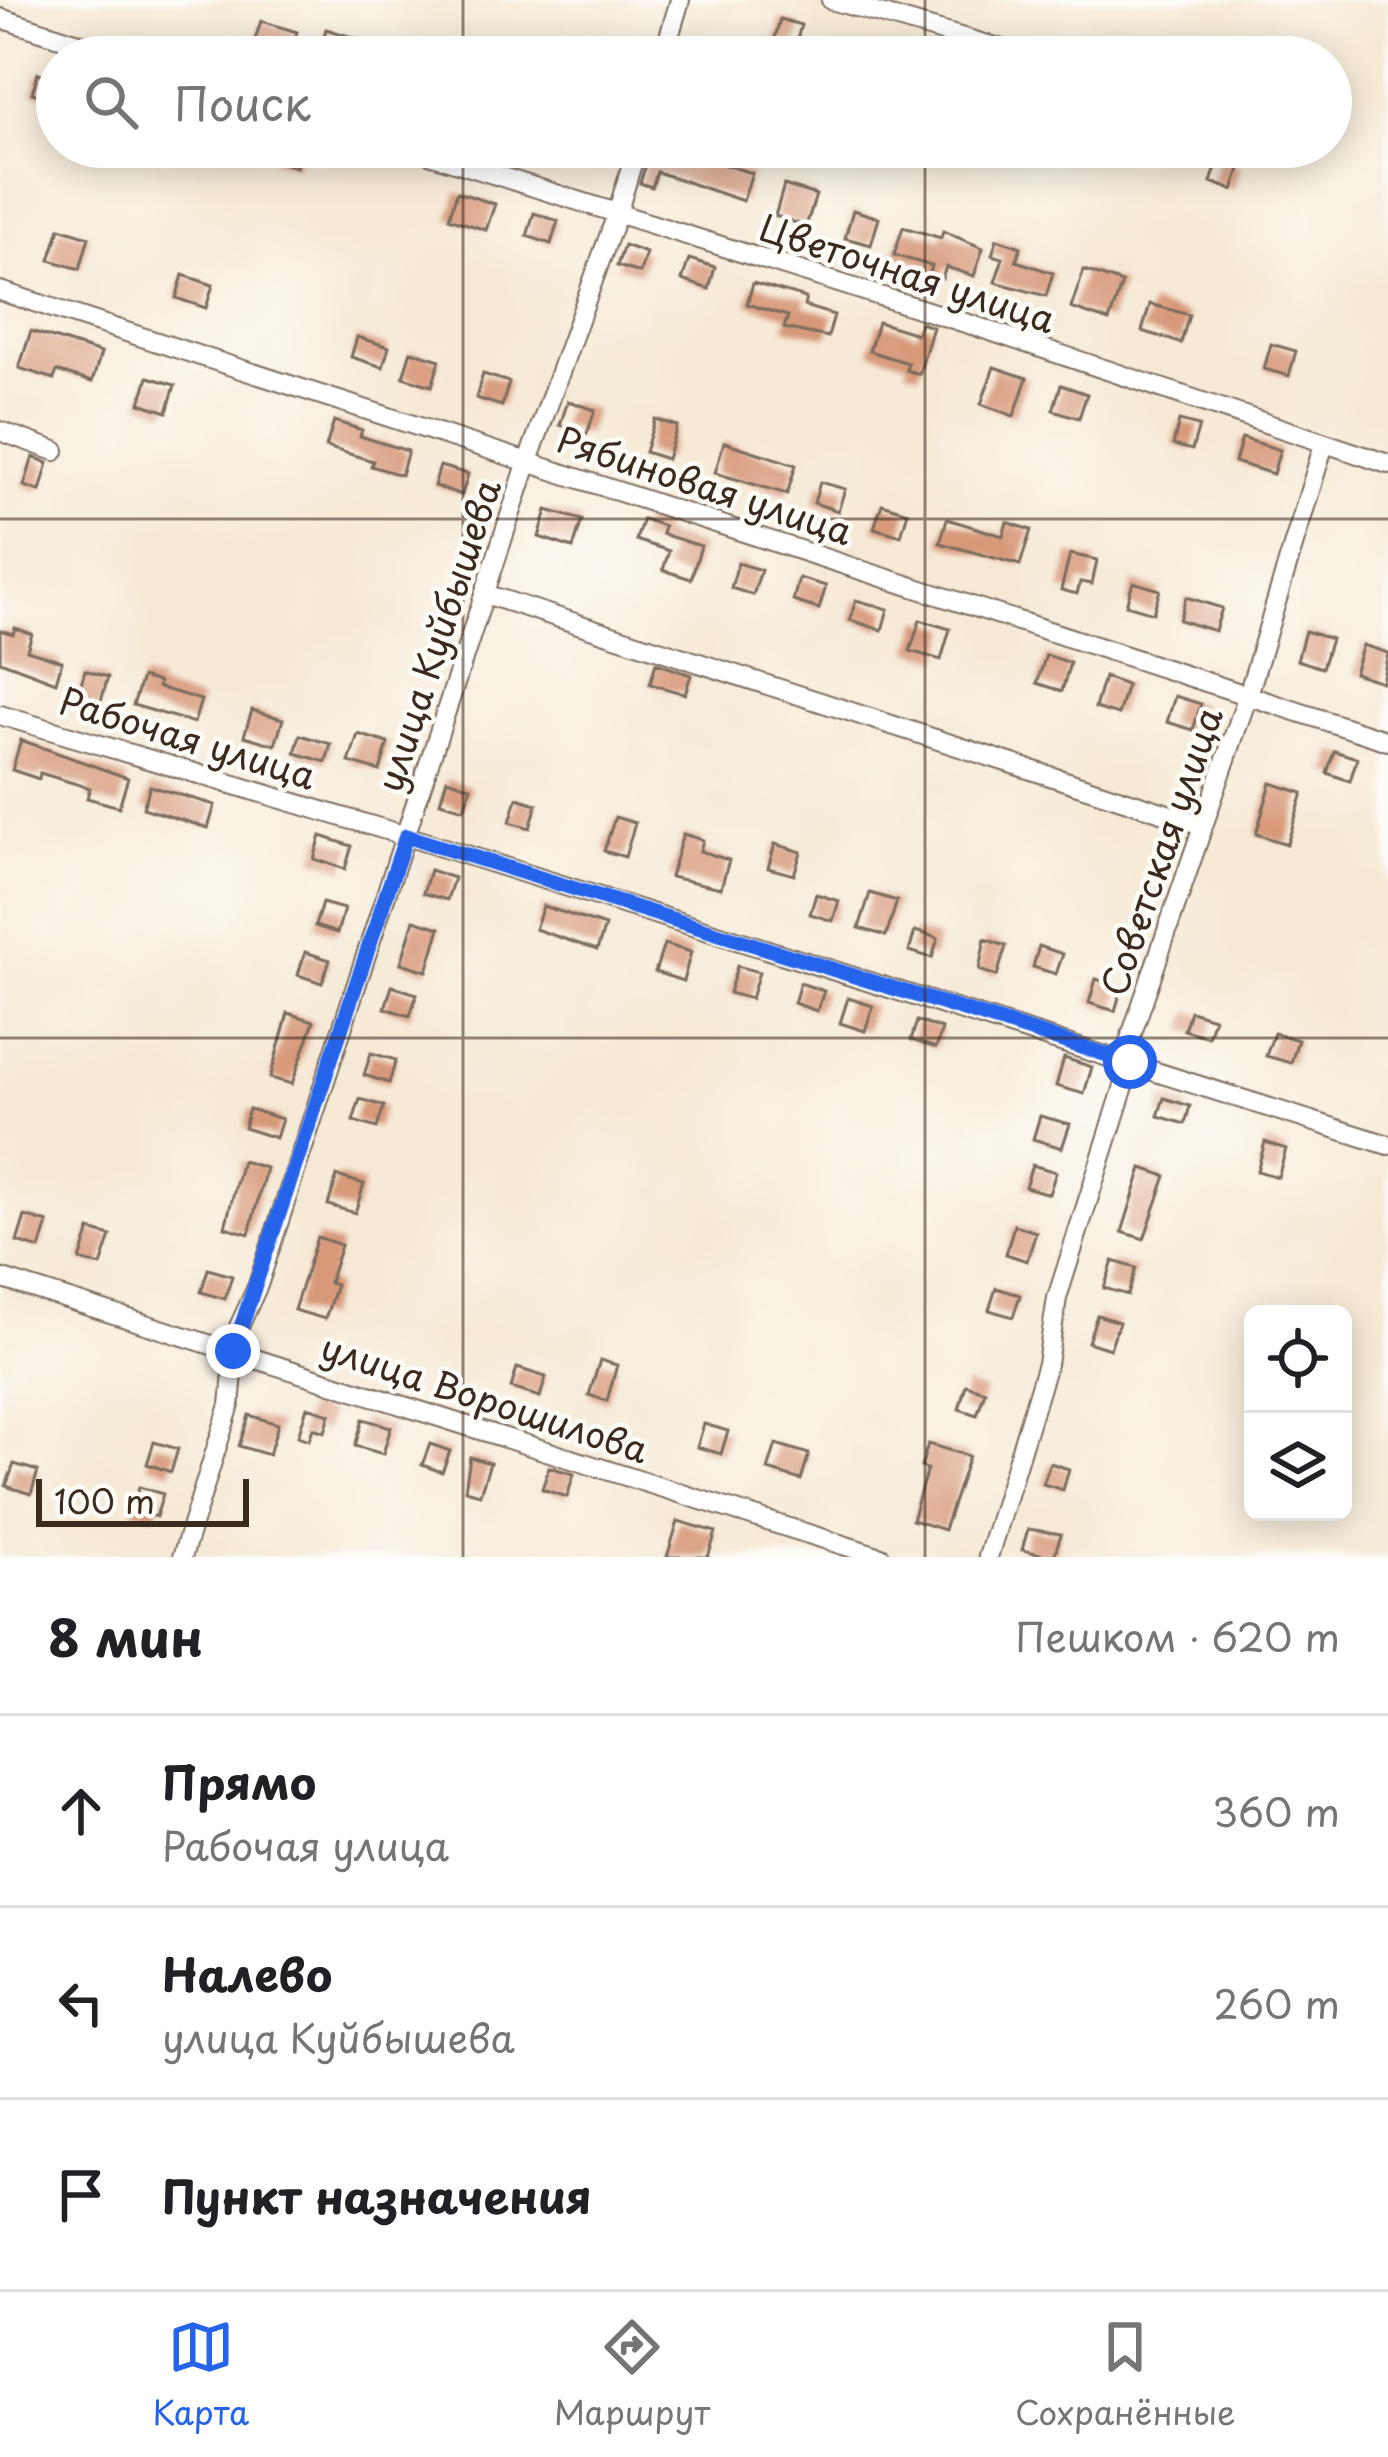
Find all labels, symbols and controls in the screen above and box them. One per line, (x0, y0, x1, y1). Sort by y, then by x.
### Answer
search box (36, 36, 1352, 168)
text: Поиск (174, 68, 311, 136)
icon: search (78, 69, 144, 135)
street label: Цветочная улица (753, 199, 1063, 345)
street label: Рябиновая улица (550, 411, 860, 557)
street label: улица Куйбышева (361, 471, 513, 798)
street label: Рабочая улица (53, 672, 323, 802)
street label: Советская улица (1085, 699, 1235, 1003)
route start (1103, 1035, 1157, 1089)
map controls (1244, 1305, 1352, 1521)
button: locate (1244, 1305, 1352, 1413)
street label: улица Ворошилова (315, 1319, 656, 1476)
route end (206, 1324, 260, 1378)
button: layers (1244, 1413, 1352, 1521)
scale bar (36, 1473, 249, 1526)
text: 100 m (54, 1475, 155, 1525)
text: 8 мин (48, 1597, 203, 1674)
text: Пешком · 620 m (1015, 1606, 1340, 1665)
text: Прямо (162, 1747, 316, 1815)
icon: ahead (48, 1778, 114, 1844)
text: 360 m (1212, 1781, 1340, 1840)
text: Рабочая улица (162, 1815, 449, 1874)
text: Налево (162, 1939, 332, 2007)
icon: left (48, 1970, 114, 2036)
text: 260 m (1213, 1973, 1340, 2032)
text: улица Куйбышева (162, 2007, 515, 2066)
text: Пункт назначения (162, 2161, 592, 2229)
icon: arrive (48, 2162, 114, 2228)
tab: Карта (152, 2314, 249, 2436)
tab: Маршрут (554, 2314, 710, 2436)
tab: Сохранённые (1015, 2314, 1236, 2436)

